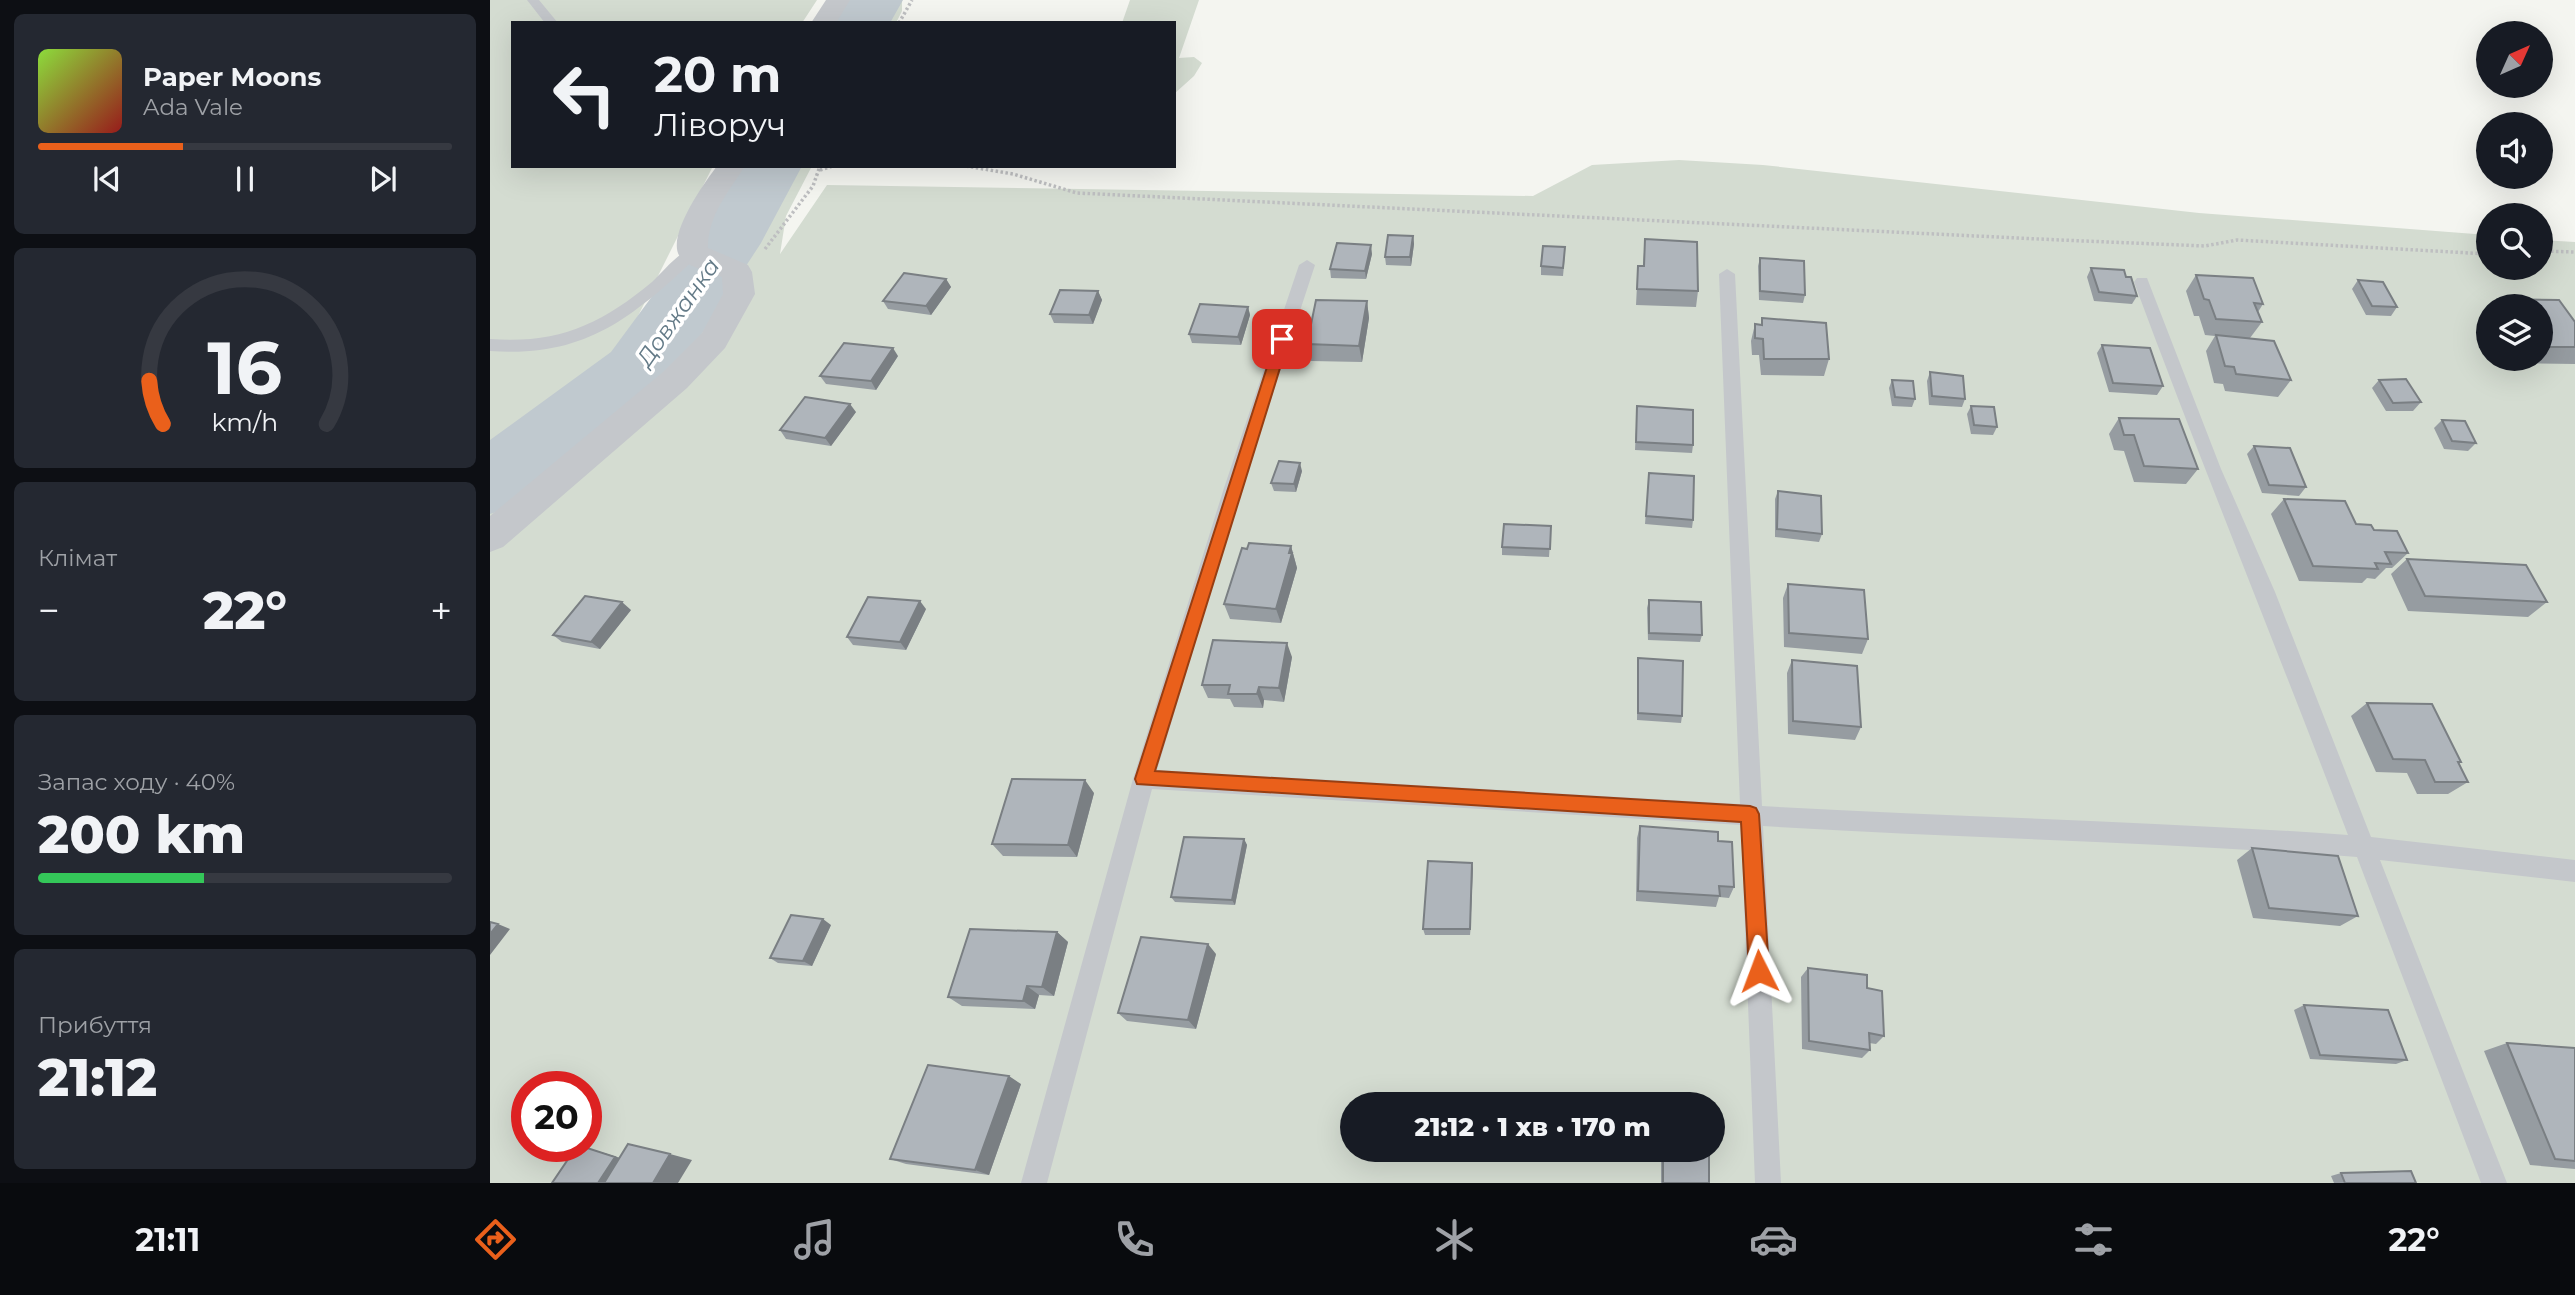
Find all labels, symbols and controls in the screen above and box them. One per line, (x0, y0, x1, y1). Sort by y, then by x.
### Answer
north arrow (2476, 21, 2553, 98)
map controls (2476, 21, 2553, 371)
text: 20 m (654, 45, 781, 104)
icon: left (539, 49, 630, 140)
text: Paper Moons (143, 61, 321, 93)
text: Ada Vale (143, 93, 243, 121)
text: Ліворуч (654, 105, 786, 144)
button: sound (2476, 112, 2553, 189)
icon: previous (88, 160, 126, 198)
icon: pause (226, 160, 264, 198)
icon: next (364, 160, 402, 198)
button: search (2476, 203, 2553, 280)
water label: Довжанка (629, 253, 725, 373)
button: layers (2476, 294, 2553, 371)
pin (1252, 309, 1312, 369)
icon: arrive (1263, 320, 1301, 358)
text: 16 (208, 324, 282, 412)
text: km/h (212, 406, 278, 436)
text: Клімат (38, 544, 117, 572)
text: 22° (203, 579, 287, 642)
text: − (38, 587, 60, 634)
text: + (430, 587, 452, 634)
text: Запас ходу · 40% (38, 768, 235, 796)
text: 200 km (38, 803, 245, 866)
position arrow (1722, 934, 1796, 1008)
text: Прибуття (38, 1011, 152, 1039)
text: 21:12 (38, 1046, 157, 1109)
speed limit sign: 20 (511, 1071, 602, 1162)
text: 21:12 · 1 хв · 170 m (1414, 1111, 1651, 1143)
icon: directions (471, 1215, 520, 1264)
icon: music (790, 1215, 839, 1264)
icon: phone (1110, 1215, 1159, 1264)
icon: climate (1430, 1215, 1479, 1264)
icon: car (1749, 1215, 1798, 1264)
icon: filters (2069, 1215, 2118, 1264)
text: 21:11 (135, 1220, 200, 1259)
text: 22° (2388, 1220, 2440, 1259)

